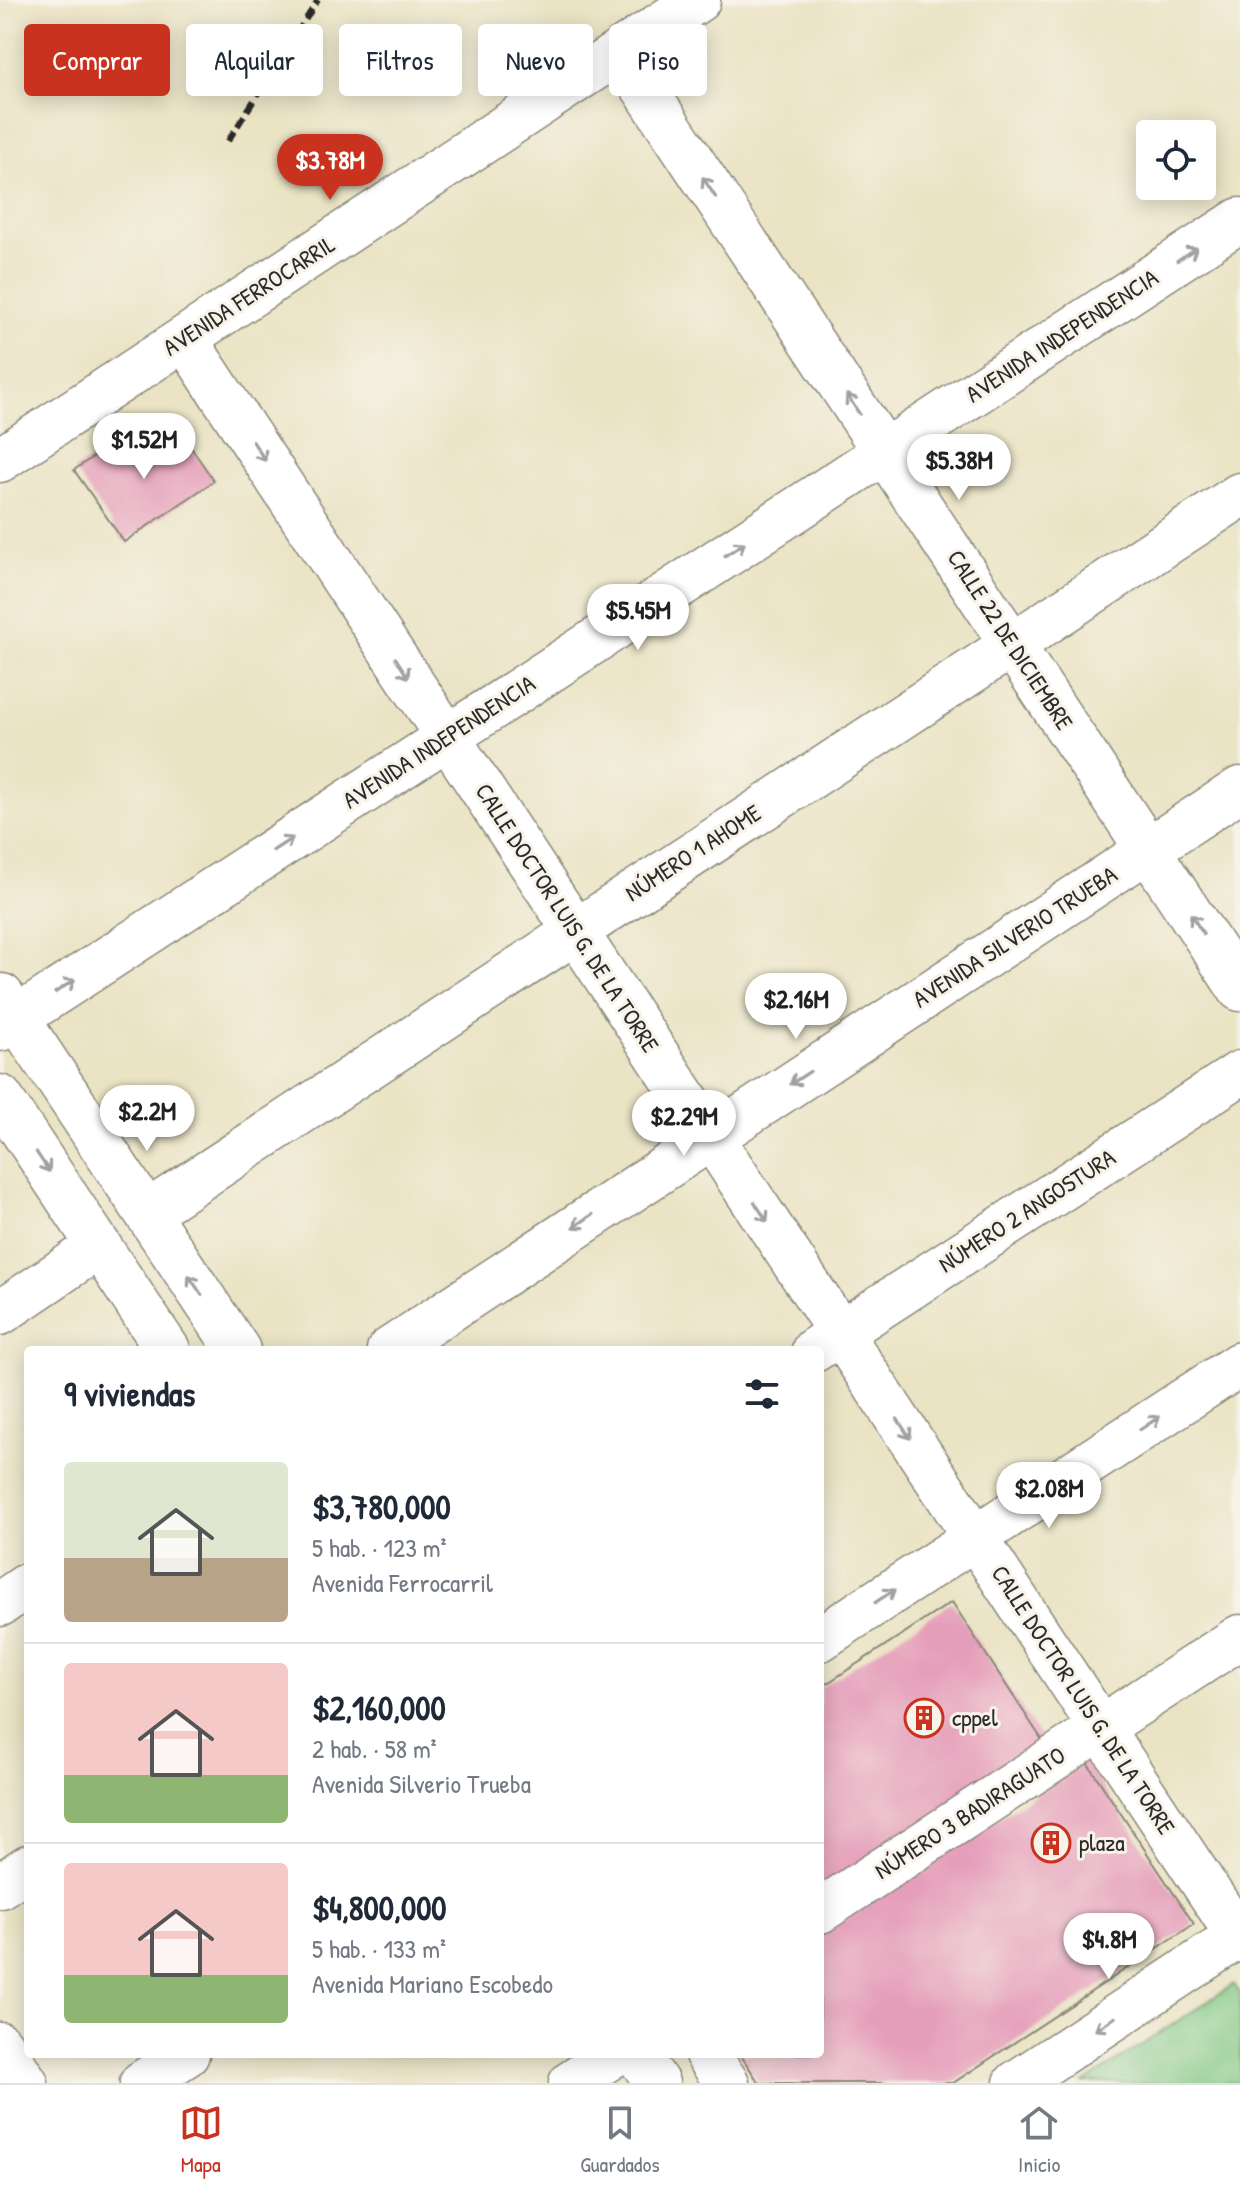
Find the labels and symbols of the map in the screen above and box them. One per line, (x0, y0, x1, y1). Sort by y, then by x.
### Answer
pin: $3.78M (265, 134, 395, 202)
one-way arrow (701, 176, 717, 199)
street label: AVENIDA FERROCARRIL (156, 228, 341, 363)
one-way arrow (1176, 245, 1198, 262)
street label: AVENIDA INDEPENDENCIA (959, 261, 1164, 409)
one-way arrow (844, 393, 860, 416)
pin: $1.52M (79, 413, 209, 481)
pin: $5.38M (894, 434, 1024, 502)
one-way arrow (250, 439, 267, 461)
one-way arrow (723, 540, 746, 556)
street label: CALLE 22 DE DICIEMBRE (941, 543, 1081, 736)
pin: $5.45M (573, 584, 703, 652)
one-way arrow (393, 656, 410, 678)
street label: AVENIDA INDEPENDENCIA (336, 667, 541, 815)
street label: CALLE DOCTOR LUIS G. DE LA TORRE (469, 777, 667, 1059)
street label: NÚMERO 1 AHOME (618, 796, 767, 908)
one-way arrow (271, 836, 294, 852)
street label: AVENIDA SILVERIO TRUEBA (906, 858, 1123, 1014)
one-way arrow (1189, 914, 1205, 936)
pin: $2.16M (731, 973, 861, 1041)
one-way arrow (54, 978, 76, 995)
one-way arrow (790, 1070, 812, 1087)
pin: $2.2M (91, 1085, 203, 1153)
pin: $2.29M (619, 1090, 749, 1158)
street label: NÚMERO 2 ANGOSTURA (932, 1141, 1121, 1279)
one-way arrow (35, 1150, 51, 1172)
one-way arrow (753, 1200, 769, 1223)
one-way arrow (573, 1213, 595, 1230)
one-way arrow (186, 1274, 202, 1297)
one-way arrow (1138, 1415, 1160, 1431)
one-way arrow (896, 1417, 912, 1440)
pin: $2.08M (984, 1462, 1114, 1530)
street label: CALLE DOCTOR LUIS G. DE LA TORRE (985, 1559, 1183, 1841)
one-way arrow (874, 1588, 896, 1605)
building icon: cppel (903, 1697, 945, 1739)
place label: cppel (952, 1701, 998, 1733)
street label: NÚMERO 3 BADIRAGUATO (868, 1738, 1071, 1886)
building icon: plaza (1030, 1822, 1072, 1864)
place label: plaza (1079, 1826, 1125, 1858)
pin: $4.8M (1053, 1913, 1165, 1981)
one-way arrow (1094, 2016, 1117, 2032)

